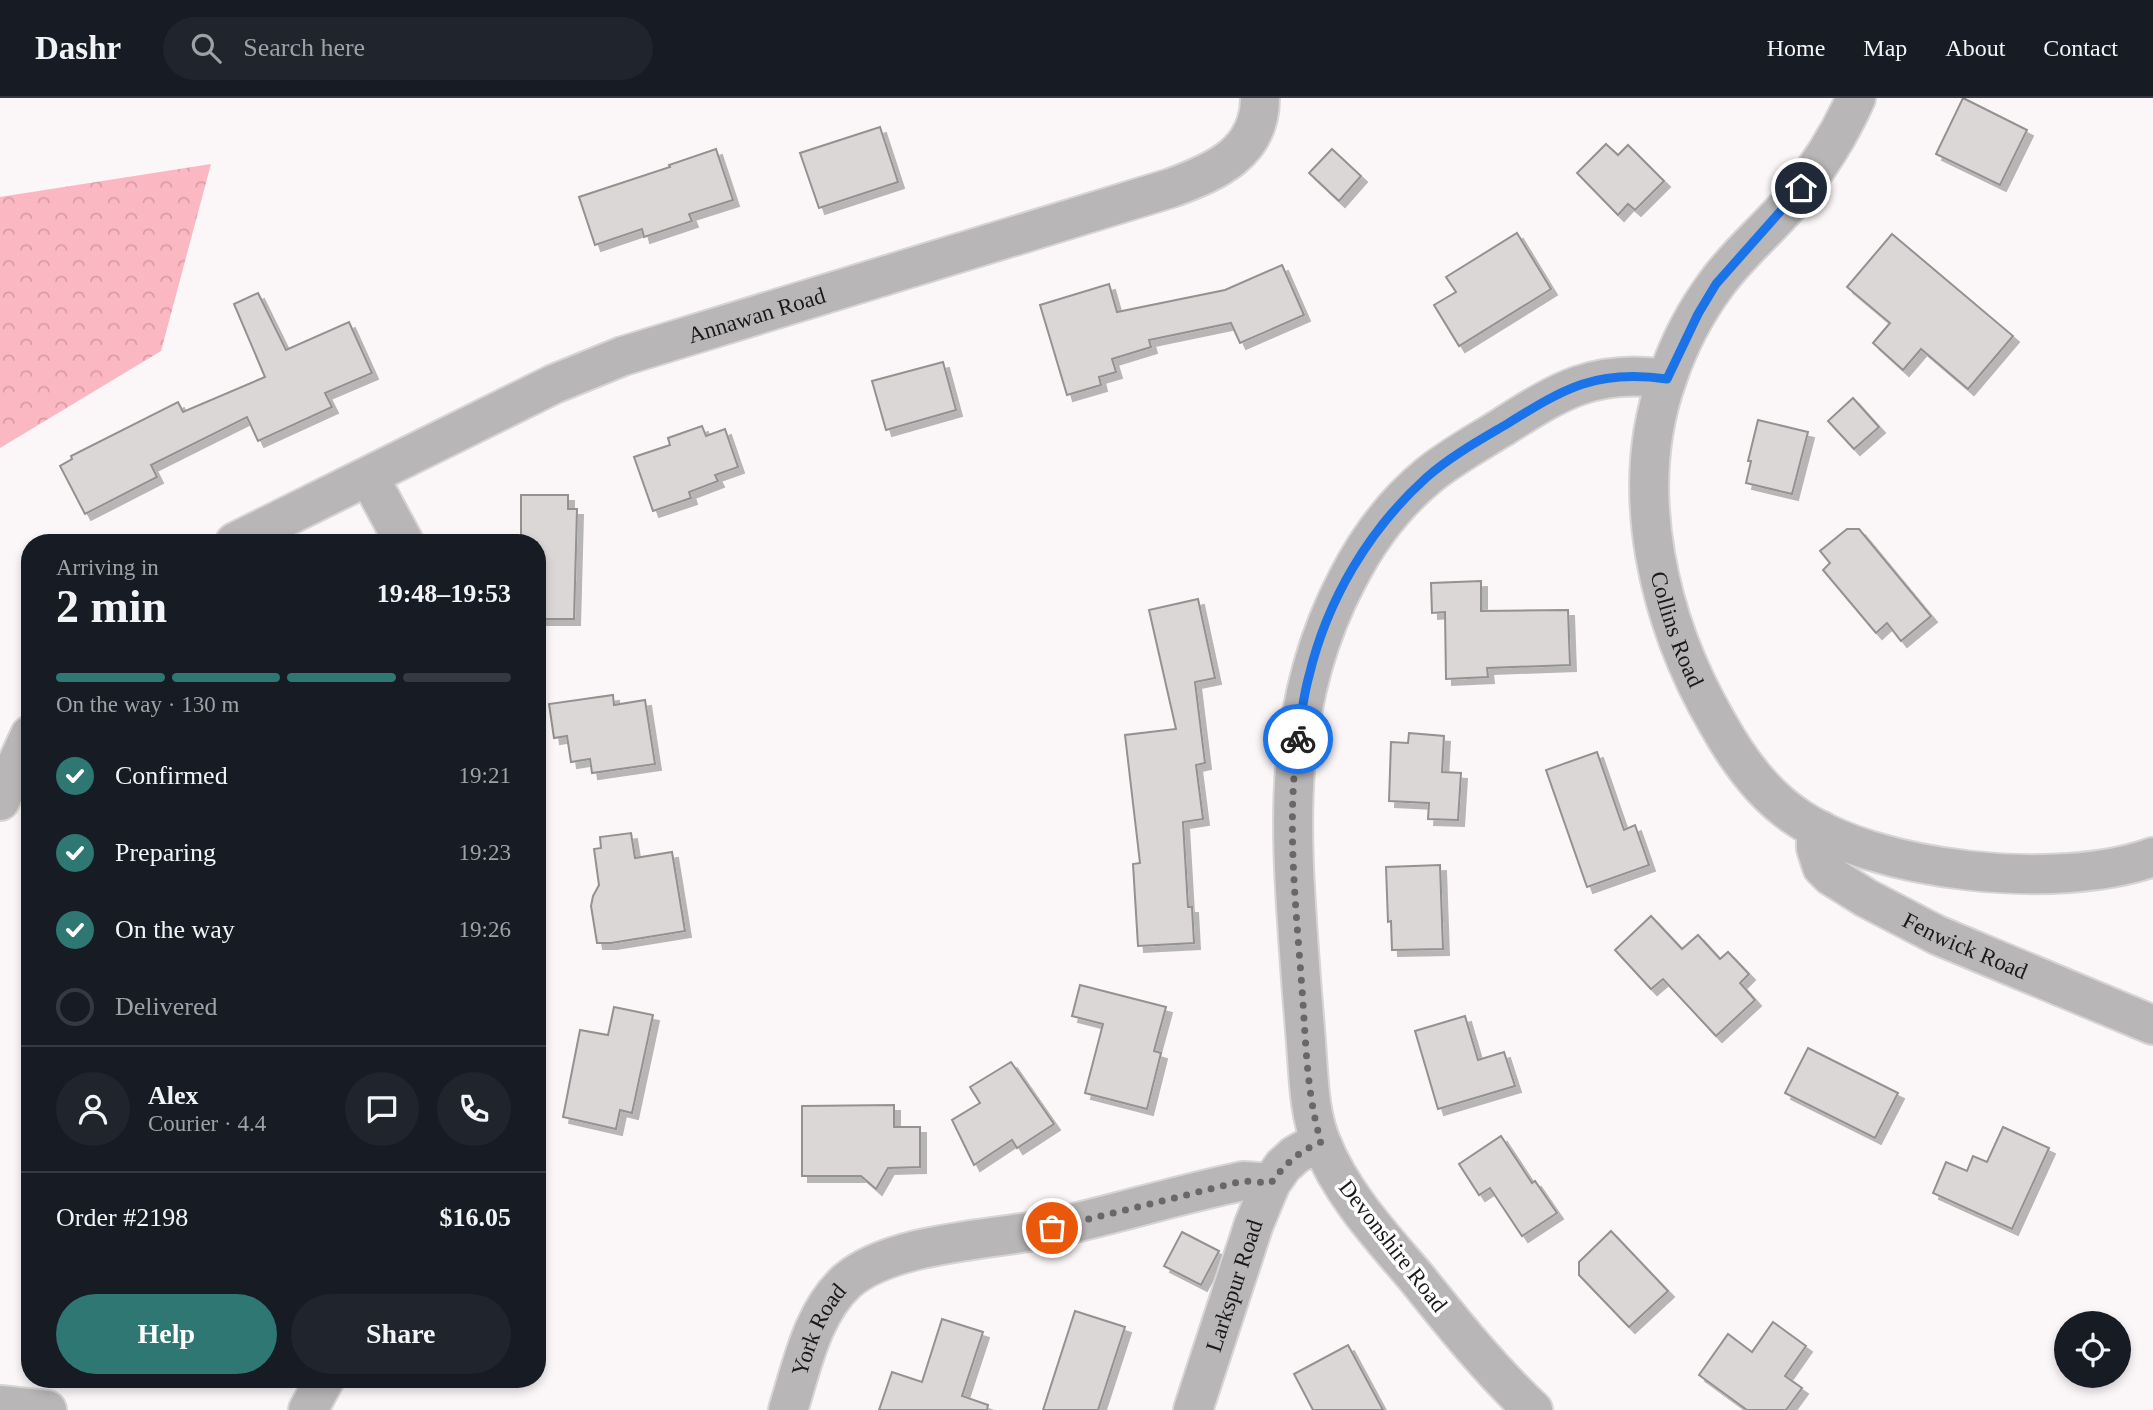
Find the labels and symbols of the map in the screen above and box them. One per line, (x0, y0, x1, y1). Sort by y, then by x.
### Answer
pin (1771, 158, 1831, 218)
street label: Annawan Road (685, 282, 829, 348)
street label: Collins Road (1646, 569, 1709, 691)
courier (1263, 704, 1333, 774)
street label: Fenwick Road (1899, 907, 2032, 984)
street label: Devonshire Road (1334, 1175, 1453, 1317)
pin (1022, 1198, 1082, 1258)
street label: Larkspur Road (1201, 1216, 1267, 1355)
street label: York Road (786, 1278, 851, 1379)

